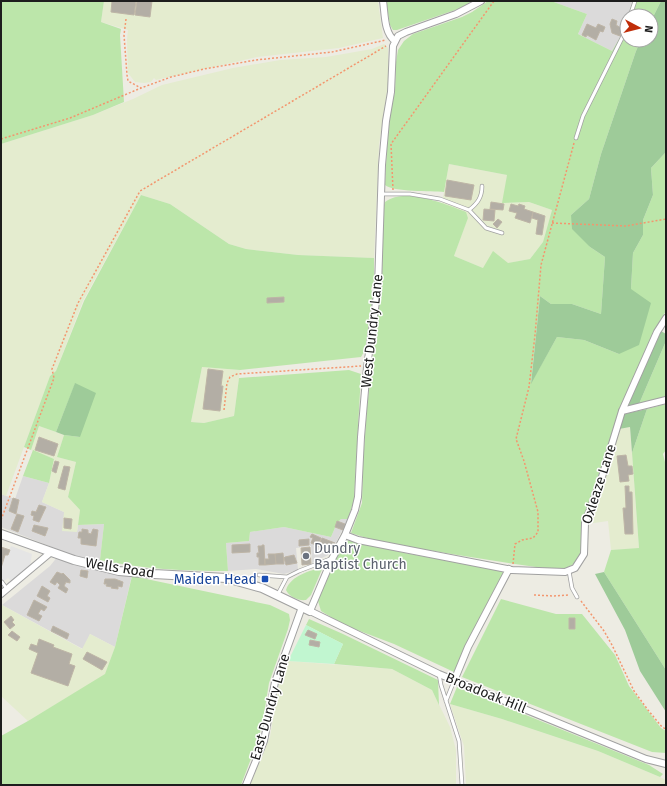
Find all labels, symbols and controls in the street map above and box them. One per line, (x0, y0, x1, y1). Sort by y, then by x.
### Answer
north arrow (619, 8, 659, 48)
text: N (642, 25, 655, 34)
street label: West Dundry Lane (358, 273, 386, 389)
street label: Oxleaze Lane (578, 442, 620, 526)
place label: Dundry Baptist Church (314, 540, 407, 573)
marker: Dundry Baptist Church (301, 551, 311, 561)
street label: Wells Road (84, 554, 156, 582)
place label: Maiden Head (174, 571, 257, 588)
marker: Maiden Head (260, 574, 270, 584)
street label: East Dundry Lane (247, 652, 293, 762)
street label: Broadoak Hill (443, 669, 529, 717)

